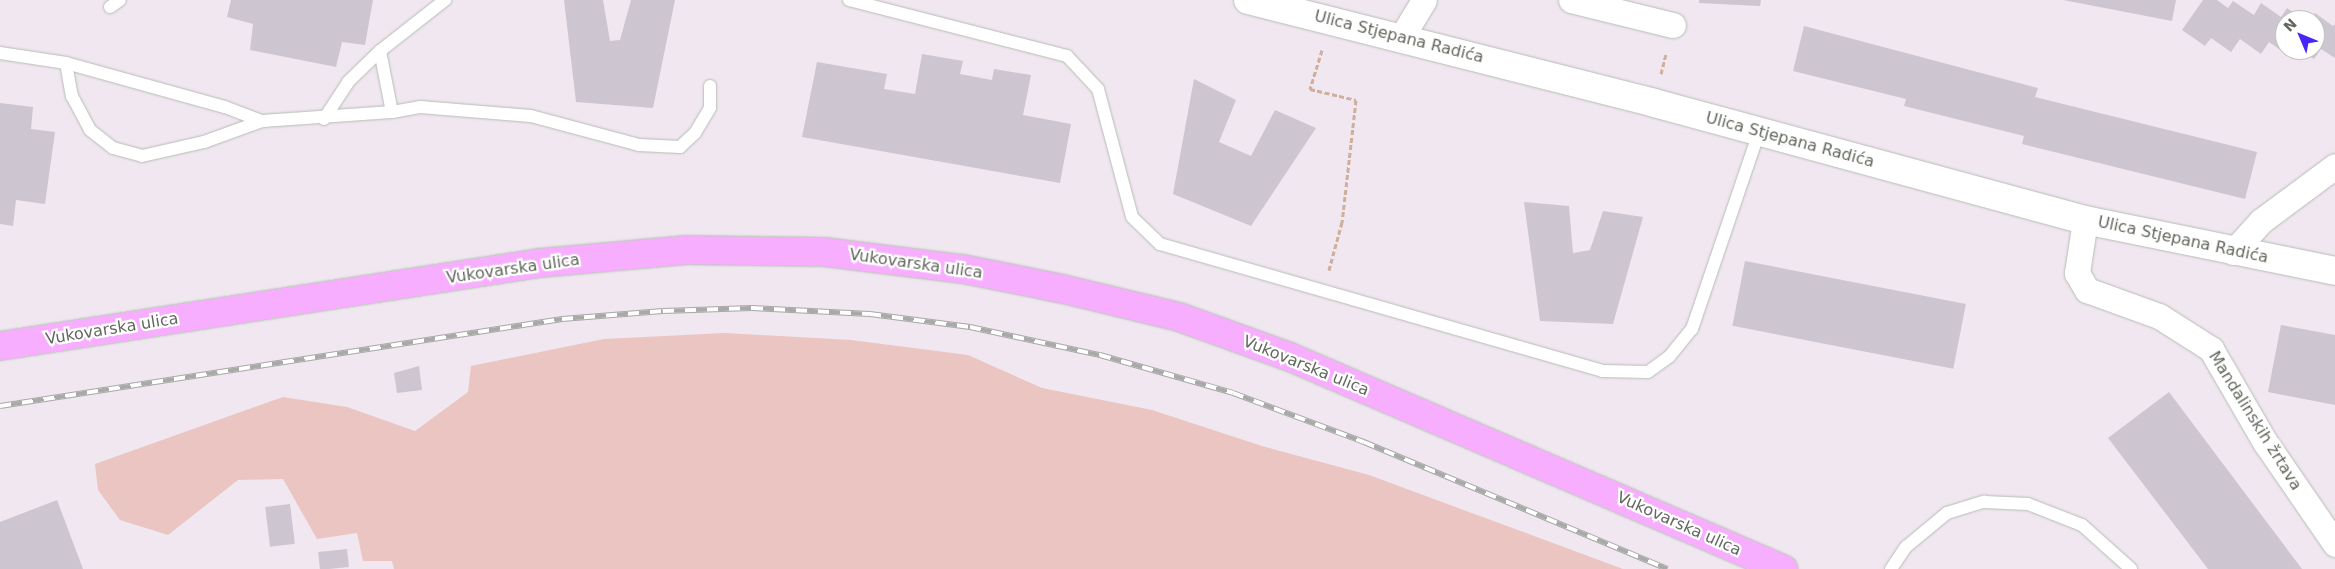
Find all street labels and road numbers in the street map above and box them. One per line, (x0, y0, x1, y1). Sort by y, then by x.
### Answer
street label: Ulica Stjepana Radića (1312, 7, 1486, 67)
street label: Ulica Stjepana Radića (1704, 108, 1876, 172)
street label: Ulica Stjepana Radića (2096, 213, 2270, 267)
street label: Vukovarska ulica (848, 245, 984, 283)
street label: Vukovarska ulica (445, 250, 581, 288)
street label: Vukovarska ulica (44, 309, 180, 349)
street label: Vukovarska ulica (1240, 332, 1372, 400)
street label: Mandalinskih žrtava (2204, 348, 2306, 494)
street label: Vukovarska ulica (1614, 488, 1744, 560)

